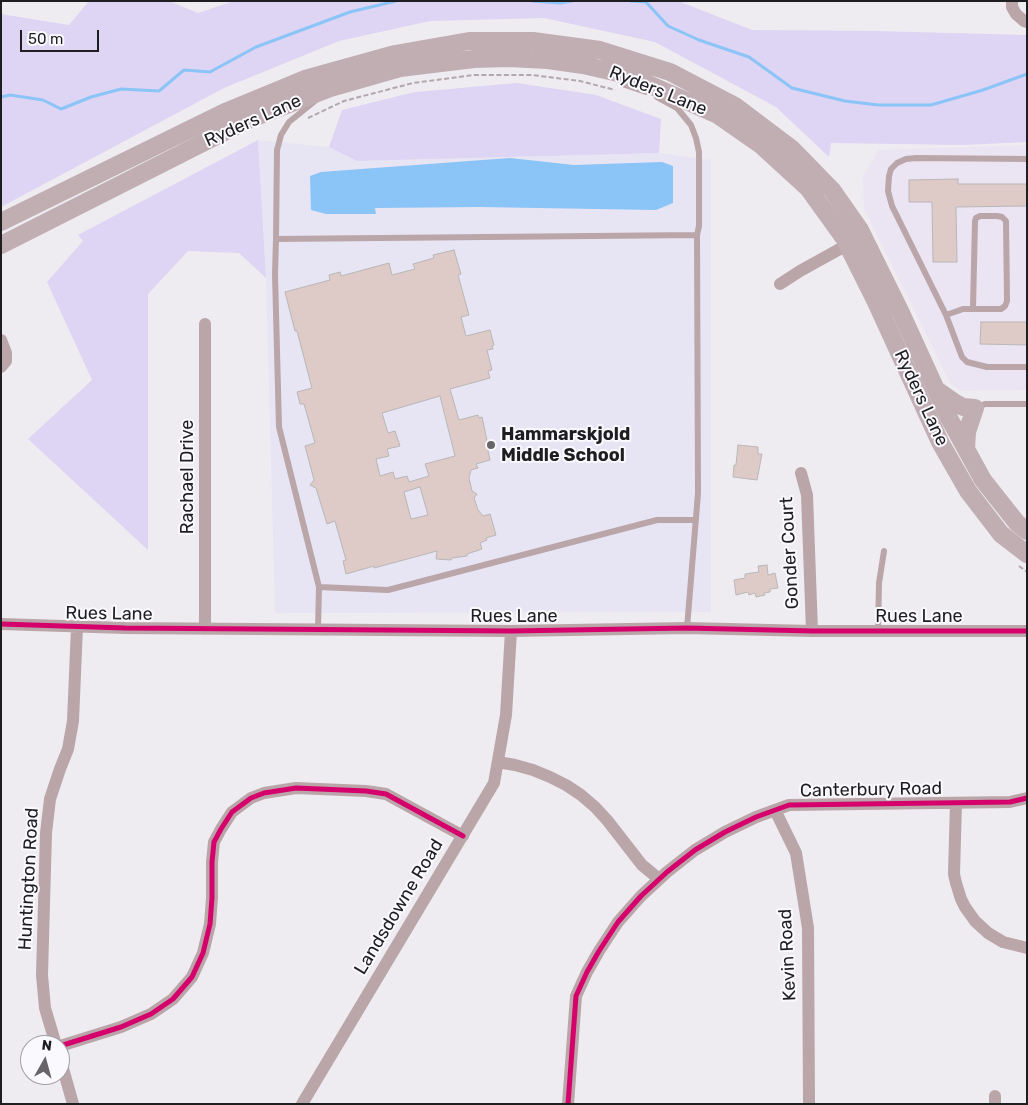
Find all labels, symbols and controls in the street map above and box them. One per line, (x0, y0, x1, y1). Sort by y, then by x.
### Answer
scale bar (22, 20, 101, 52)
text: 50 m (28, 30, 63, 48)
street label: Ryders Lane (606, 62, 710, 120)
street label: Ryders Lane (201, 90, 305, 152)
street label: Ryders Lane (889, 346, 953, 450)
street label: Rachael Drive (177, 420, 199, 534)
place label: Hammarskjold Middle School (501, 424, 630, 466)
marker: Hammarskjold Middle School (485, 439, 497, 451)
street label: Gonder Court (776, 496, 804, 610)
street label: Rues Lane (65, 602, 153, 626)
street label: Rues Lane (470, 606, 558, 628)
street label: Rues Lane (875, 606, 963, 628)
street label: Canterbury Road (800, 778, 942, 802)
street label: Huntington Road (14, 807, 44, 951)
street label: Landsdowne Road (350, 835, 448, 979)
street label: Kevin Road (775, 908, 801, 1002)
north arrow (20, 1035, 70, 1085)
text: N (41, 1037, 53, 1055)

